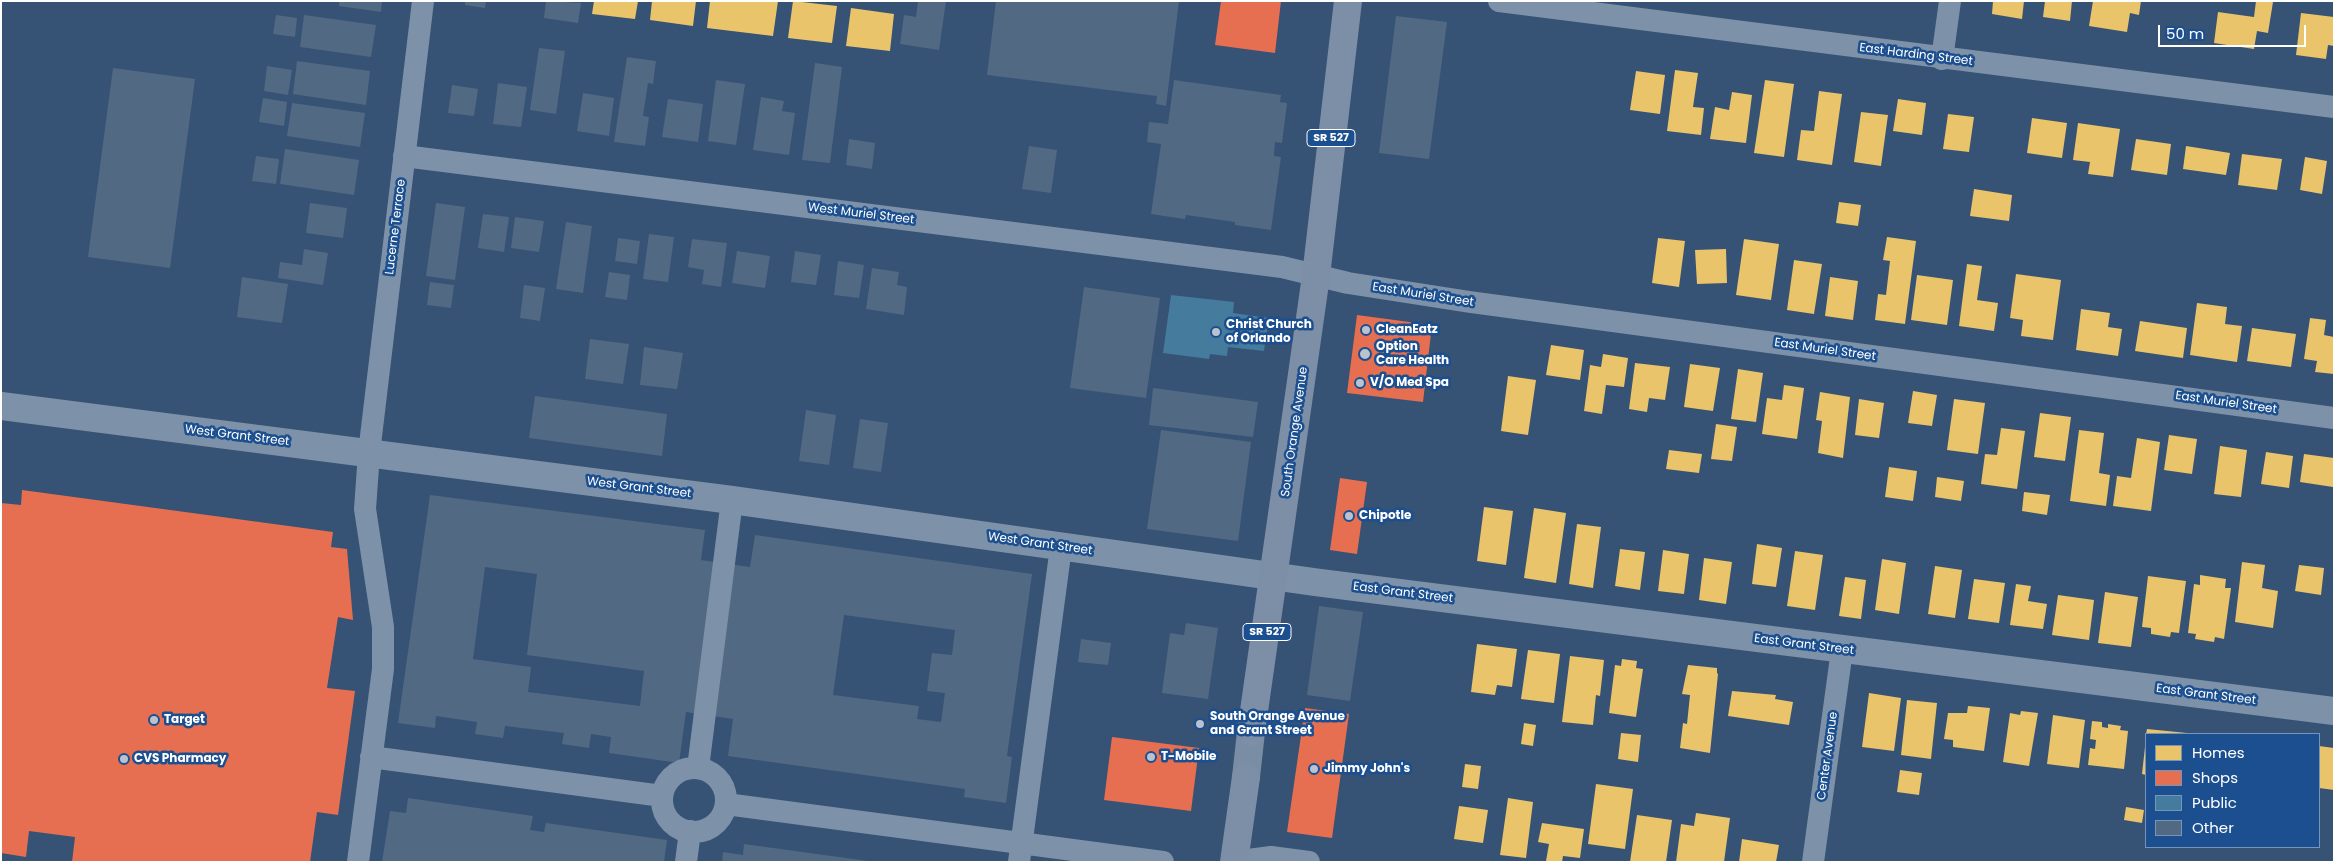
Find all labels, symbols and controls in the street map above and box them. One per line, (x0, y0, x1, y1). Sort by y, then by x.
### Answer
scale bar (2160, 15, 2308, 47)
text: 50 m (2166, 23, 2204, 44)
street label: East Harding Street (1858, 41, 1974, 69)
road number: SR 527 (1307, 130, 1355, 146)
street label: Lucerne Terrace (383, 178, 409, 276)
street label: West Muriel Street (807, 200, 915, 228)
street label: East Muriel Street (1371, 280, 1475, 310)
place label: Christ Church of Orlando (1226, 318, 1312, 346)
place label: CleanEatz (1376, 323, 1438, 337)
marker: CleanEatz (1360, 324, 1372, 336)
marker: Christ Church of Orlando (1210, 326, 1222, 338)
street label: East Muriel Street (1773, 336, 1877, 364)
place label: Option Care Health (1376, 340, 1449, 368)
marker: Option Care Health (1358, 347, 1372, 361)
street label: South Orange Avenue (1279, 366, 1311, 498)
place label: V/O Med Spa (1370, 376, 1449, 390)
marker: V/O Med Spa (1354, 377, 1366, 389)
street label: East Muriel Street (2174, 389, 2278, 417)
street label: West Grant Street (184, 422, 290, 450)
street label: West Grant Street (586, 474, 692, 502)
place label: Chipotle (1359, 509, 1411, 523)
marker: Chipotle (1343, 510, 1355, 522)
street label: West Grant Street (987, 530, 1093, 558)
street label: East Grant Street (1352, 580, 1454, 606)
road number: SR 527 (1243, 624, 1291, 640)
street label: East Grant Street (1753, 632, 1855, 658)
street label: East Grant Street (2155, 682, 2257, 708)
place label: South Orange Avenue and Grant Street (1210, 710, 1345, 738)
street label: Center Avenue (1815, 711, 1841, 801)
place label: Target (164, 713, 205, 727)
marker: Target (148, 714, 160, 726)
marker: South Orange Avenue and Grant Street (1194, 718, 1206, 730)
legend (2145, 733, 2320, 848)
text: Homes (2192, 742, 2245, 763)
place label: T-Mobile (1161, 750, 1216, 764)
marker: T-Mobile (1145, 751, 1157, 763)
place label: CVS Pharmacy (134, 752, 226, 766)
marker: CVS Pharmacy (118, 753, 130, 765)
place label: Jimmy John's (1324, 762, 1410, 776)
marker: Jimmy John's (1308, 763, 1320, 775)
text: Shops (2192, 767, 2238, 788)
text: Public (2192, 792, 2237, 813)
text: Other (2192, 817, 2234, 838)

